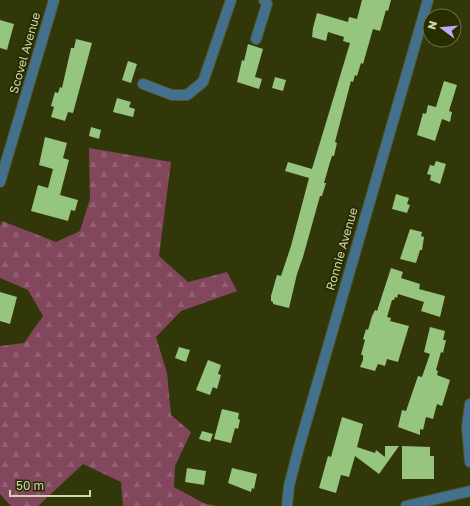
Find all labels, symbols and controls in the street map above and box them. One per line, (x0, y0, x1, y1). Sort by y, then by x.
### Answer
north arrow (422, 8, 462, 48)
street label: Scovel Avenue (6, 10, 43, 95)
text: N (425, 19, 439, 31)
street label: Ronnie Avenue (323, 206, 361, 292)
scale bar (10, 472, 90, 498)
text: 50 m (16, 478, 44, 493)

